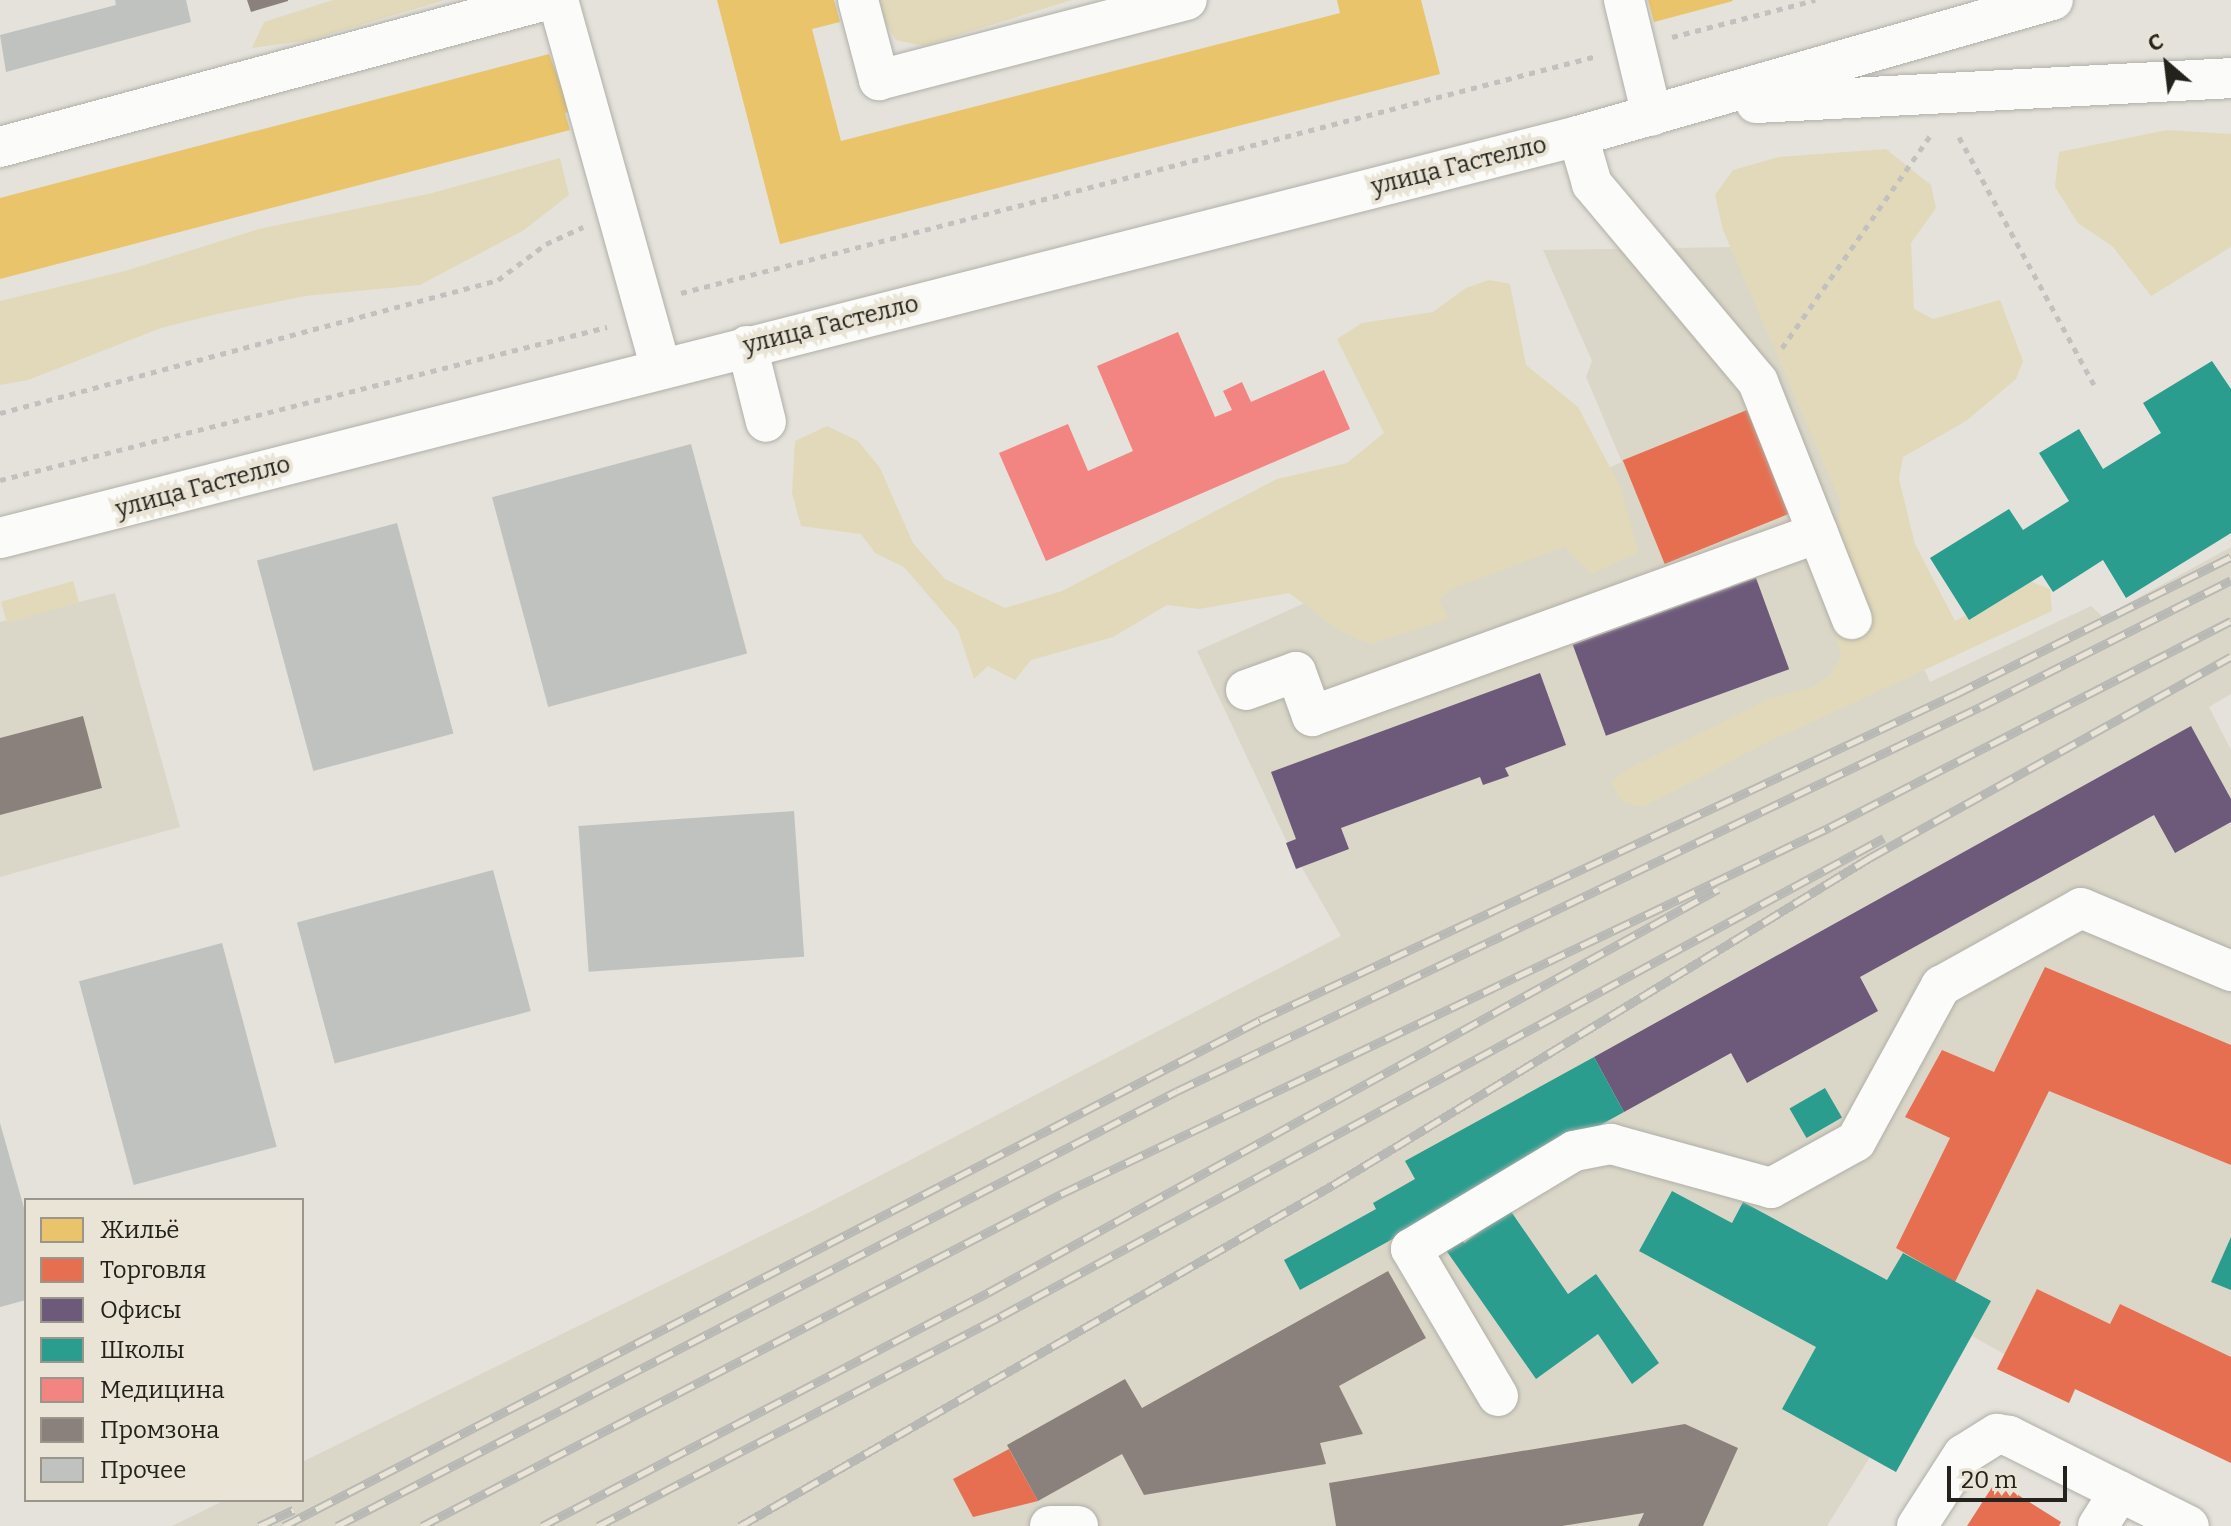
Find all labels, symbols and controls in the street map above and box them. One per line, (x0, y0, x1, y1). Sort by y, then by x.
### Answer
north arrow (2127, 24, 2207, 104)
text: С (2143, 27, 2168, 58)
street label: улица Гастелло (1368, 130, 1550, 202)
street label: улица Гастелло (740, 289, 922, 361)
street label: улица Гастелло (113, 450, 293, 524)
legend (24, 1198, 304, 1502)
text: Жильё (100, 1216, 179, 1244)
text: Торговля (100, 1256, 206, 1284)
text: Офисы (100, 1296, 181, 1324)
text: Школы (100, 1336, 185, 1364)
text: Медицина (100, 1376, 225, 1404)
text: Промзона (100, 1416, 219, 1444)
scale bar (1951, 1450, 2071, 1500)
text: Прочее (100, 1456, 186, 1484)
text: 20 m (1961, 1466, 2017, 1494)

